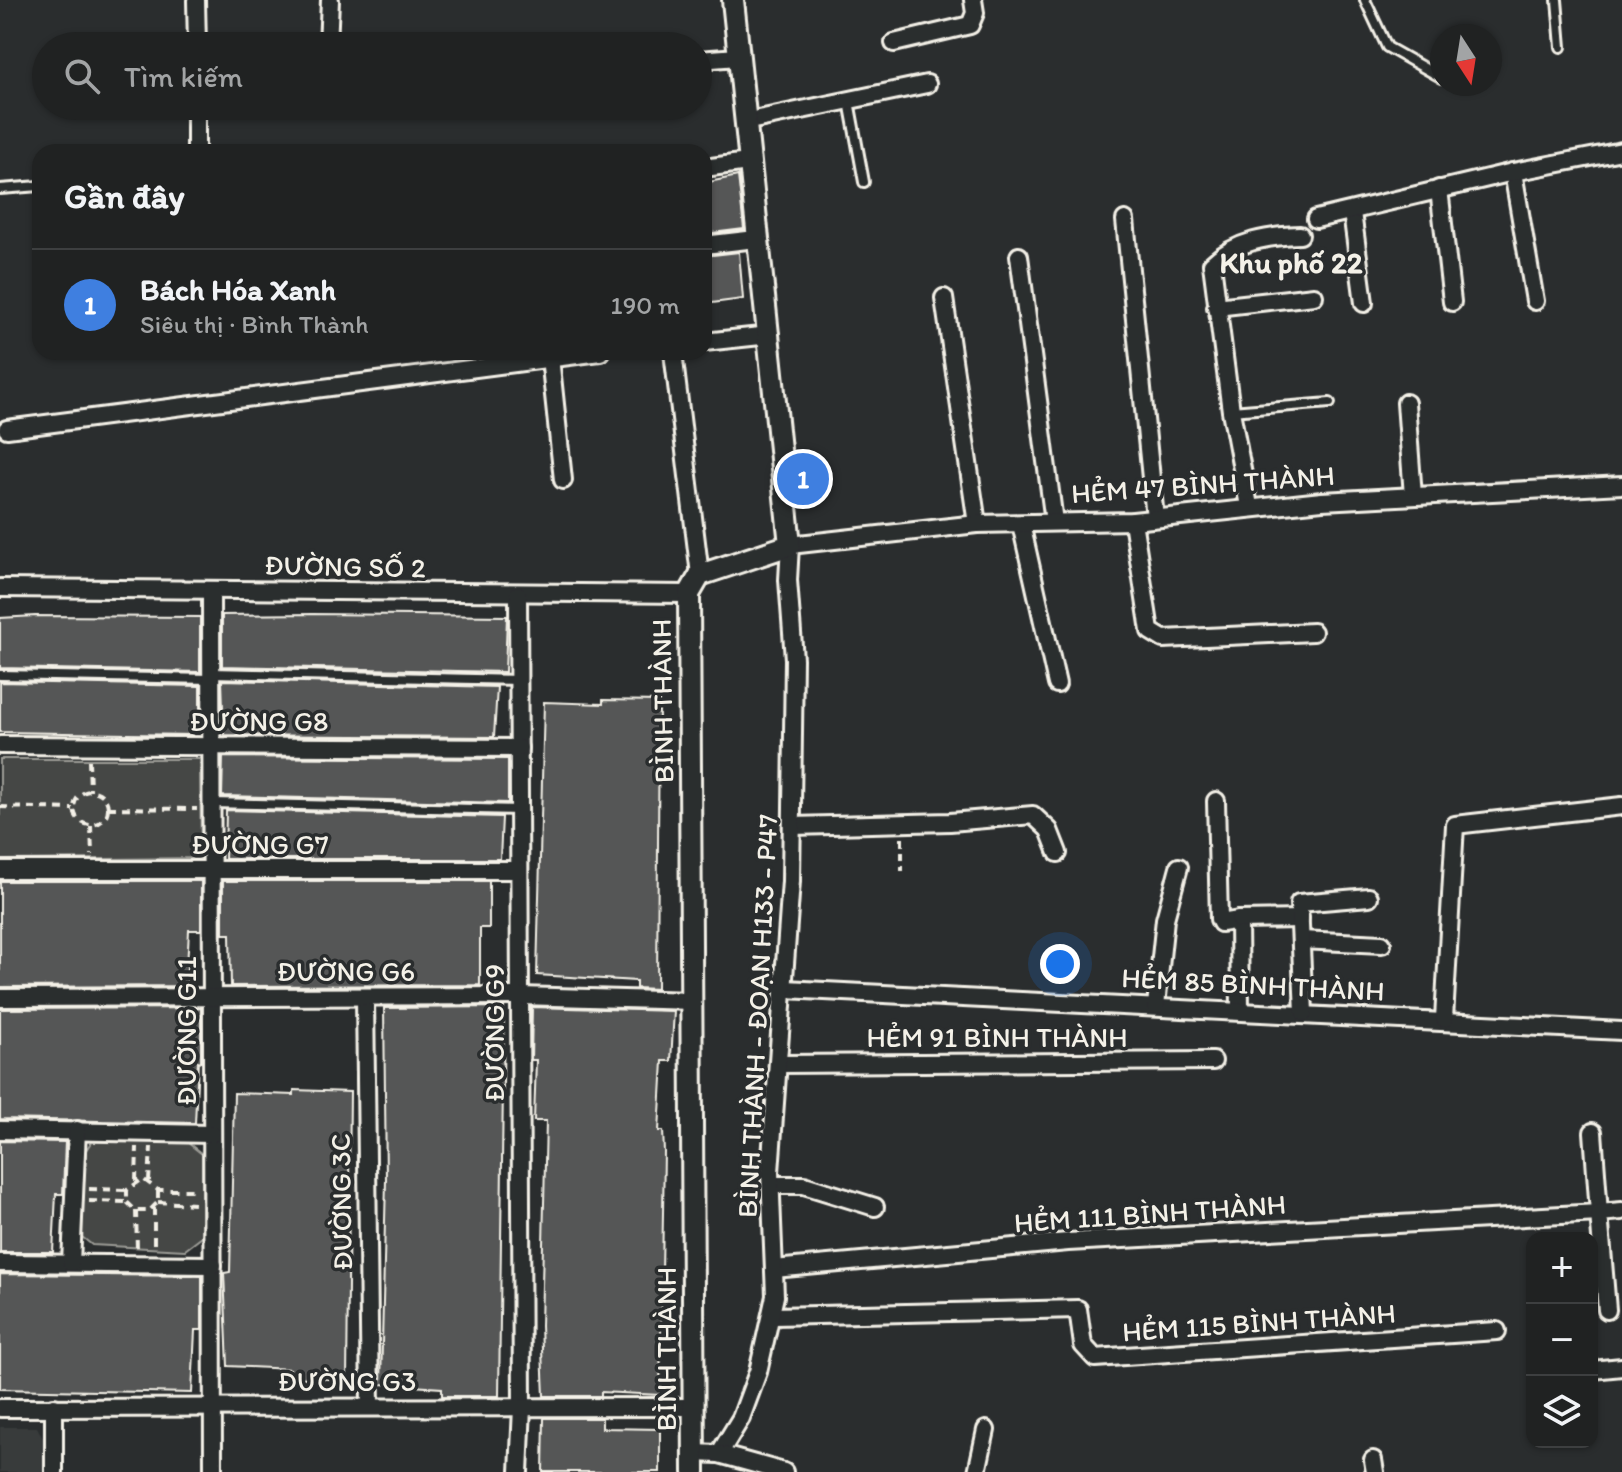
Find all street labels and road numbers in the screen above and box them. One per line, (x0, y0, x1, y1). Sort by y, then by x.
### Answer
street label: HẺM 47 BÌNH THÀNH (1070, 458, 1336, 510)
street label: ĐƯỜNG SỐ 2 (264, 548, 426, 584)
street label: BÌNH THÀNH (644, 619, 680, 783)
street label: ĐƯỜNG G8 (190, 704, 328, 738)
street label: BÌNH THÀNH - ĐOẠN H133 - P47 (729, 813, 785, 1219)
street label: ĐƯỜNG G7 (191, 827, 329, 861)
street label: ĐƯỜNG G6 (277, 954, 415, 988)
street label: ĐƯỜNG G11 (169, 956, 203, 1106)
street label: HẺM 85 BÌNH THÀNH (1121, 960, 1385, 1008)
street label: ĐƯỜNG G9 (477, 964, 511, 1102)
street label: HẺM 91 BÌNH THÀNH (866, 1020, 1128, 1054)
street label: ĐƯỜNG 3C (323, 1133, 359, 1271)
street label: HẺM 111 BÌNH THÀNH (1013, 1187, 1287, 1239)
street label: BÌNH THÀNH (649, 1267, 683, 1431)
street label: HẺM 115 BÌNH THÀNH (1121, 1295, 1397, 1349)
street label: ĐƯỜNG G3 (278, 1364, 416, 1398)

